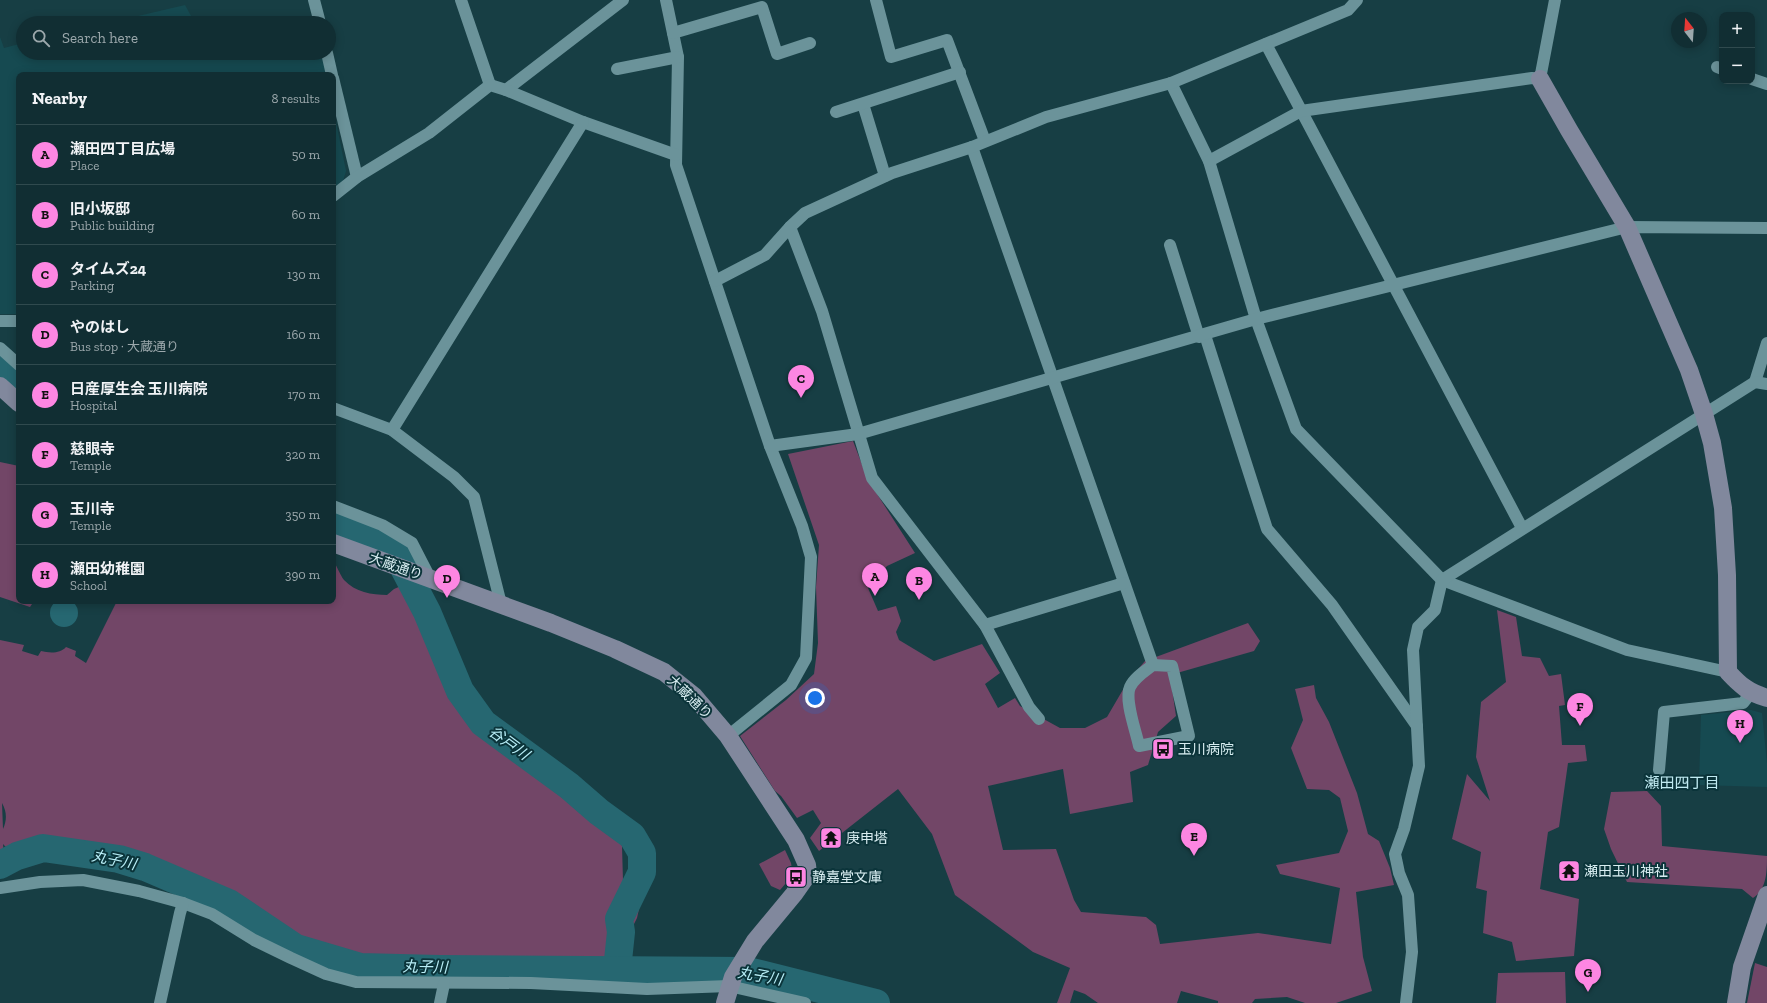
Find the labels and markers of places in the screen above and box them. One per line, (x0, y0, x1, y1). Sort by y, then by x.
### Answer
pin: C (788, 365, 814, 398)
pin: A (862, 563, 888, 596)
pin: D (434, 565, 460, 598)
pin: B (906, 567, 932, 600)
pin: F (1567, 693, 1593, 726)
pin: H (1727, 710, 1753, 743)
bus stop icon: 玉川病院 (1150, 736, 1176, 762)
place label: 玉川病院 (1178, 741, 1234, 758)
pin: E (1181, 823, 1207, 856)
temple icon: 庚申塔 (818, 825, 844, 851)
place label: 庚申塔 (846, 830, 888, 847)
temple icon: 瀬田玉川神社 (1556, 858, 1582, 884)
place label: 瀬田玉川神社 (1584, 863, 1668, 880)
bus stop icon: 静嘉堂文庫 (783, 864, 809, 890)
place label: 静嘉堂文庫 (812, 869, 882, 886)
pin: G (1575, 959, 1601, 992)

